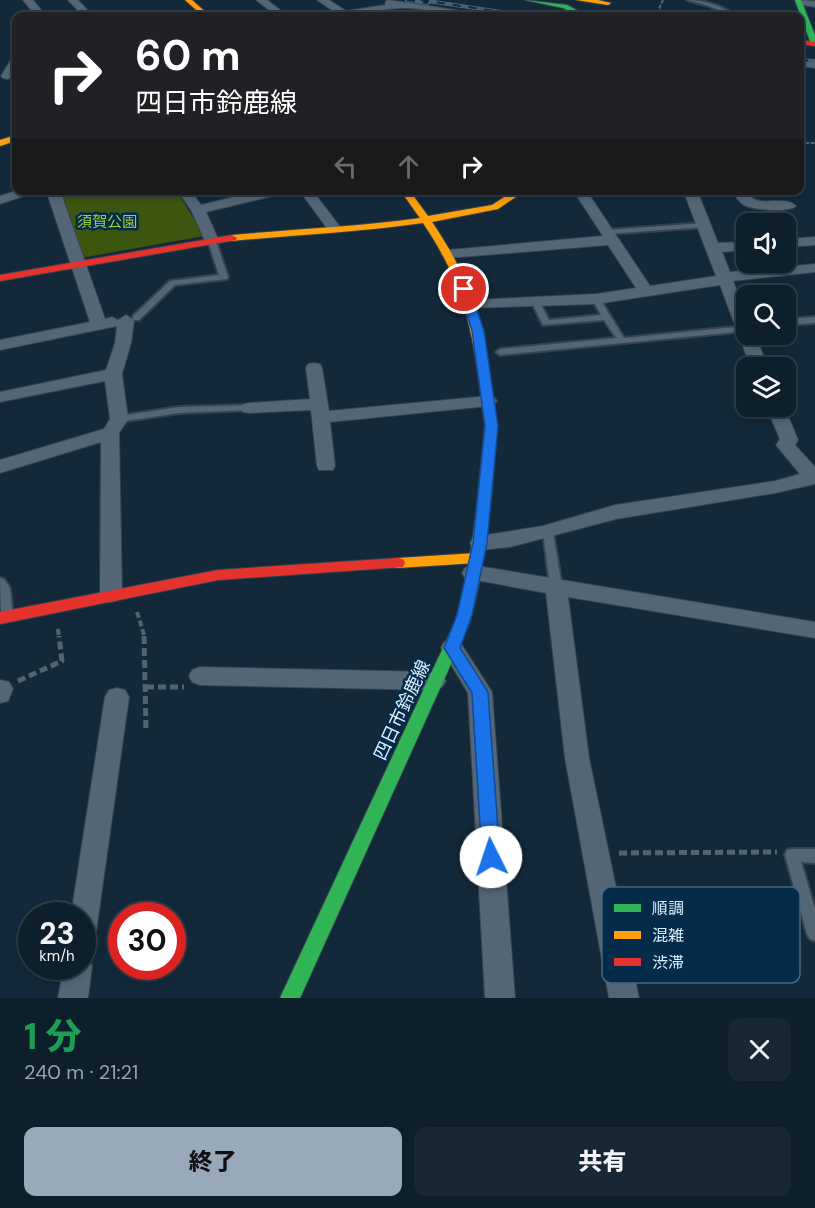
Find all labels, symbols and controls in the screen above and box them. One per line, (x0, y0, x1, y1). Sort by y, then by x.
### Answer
text: 60 m (135, 28, 241, 83)
icon: right (36, 36, 114, 114)
text: 四日市鈴鹿線 (135, 85, 297, 120)
icon: left (329, 150, 362, 183)
icon: ahead (392, 150, 425, 183)
icon: right (455, 150, 488, 183)
park label: 須賀公園 (77, 212, 137, 232)
map controls (736, 213, 796, 417)
button: sound (736, 213, 796, 273)
pin (438, 263, 489, 314)
icon: arrive (447, 272, 480, 305)
button: search (736, 285, 796, 345)
button: layers (736, 357, 796, 417)
street label: 四日市鈴鹿線 (368, 656, 436, 764)
position arrow (459, 825, 523, 889)
legend (602, 887, 800, 983)
text: 順調 (652, 898, 684, 919)
speed limit sign: 30 (108, 902, 186, 980)
text: 23 (39, 914, 75, 953)
text: 混雑 (652, 925, 684, 946)
text: km/h (39, 946, 75, 966)
text: 渋滞 (652, 952, 684, 973)
text: 1 分 (24, 1013, 82, 1060)
button: close (728, 1018, 791, 1081)
text: 240 m · 21:21 (24, 1059, 138, 1085)
button: 終了 (24, 1127, 402, 1196)
button: 共有 (414, 1127, 791, 1196)

